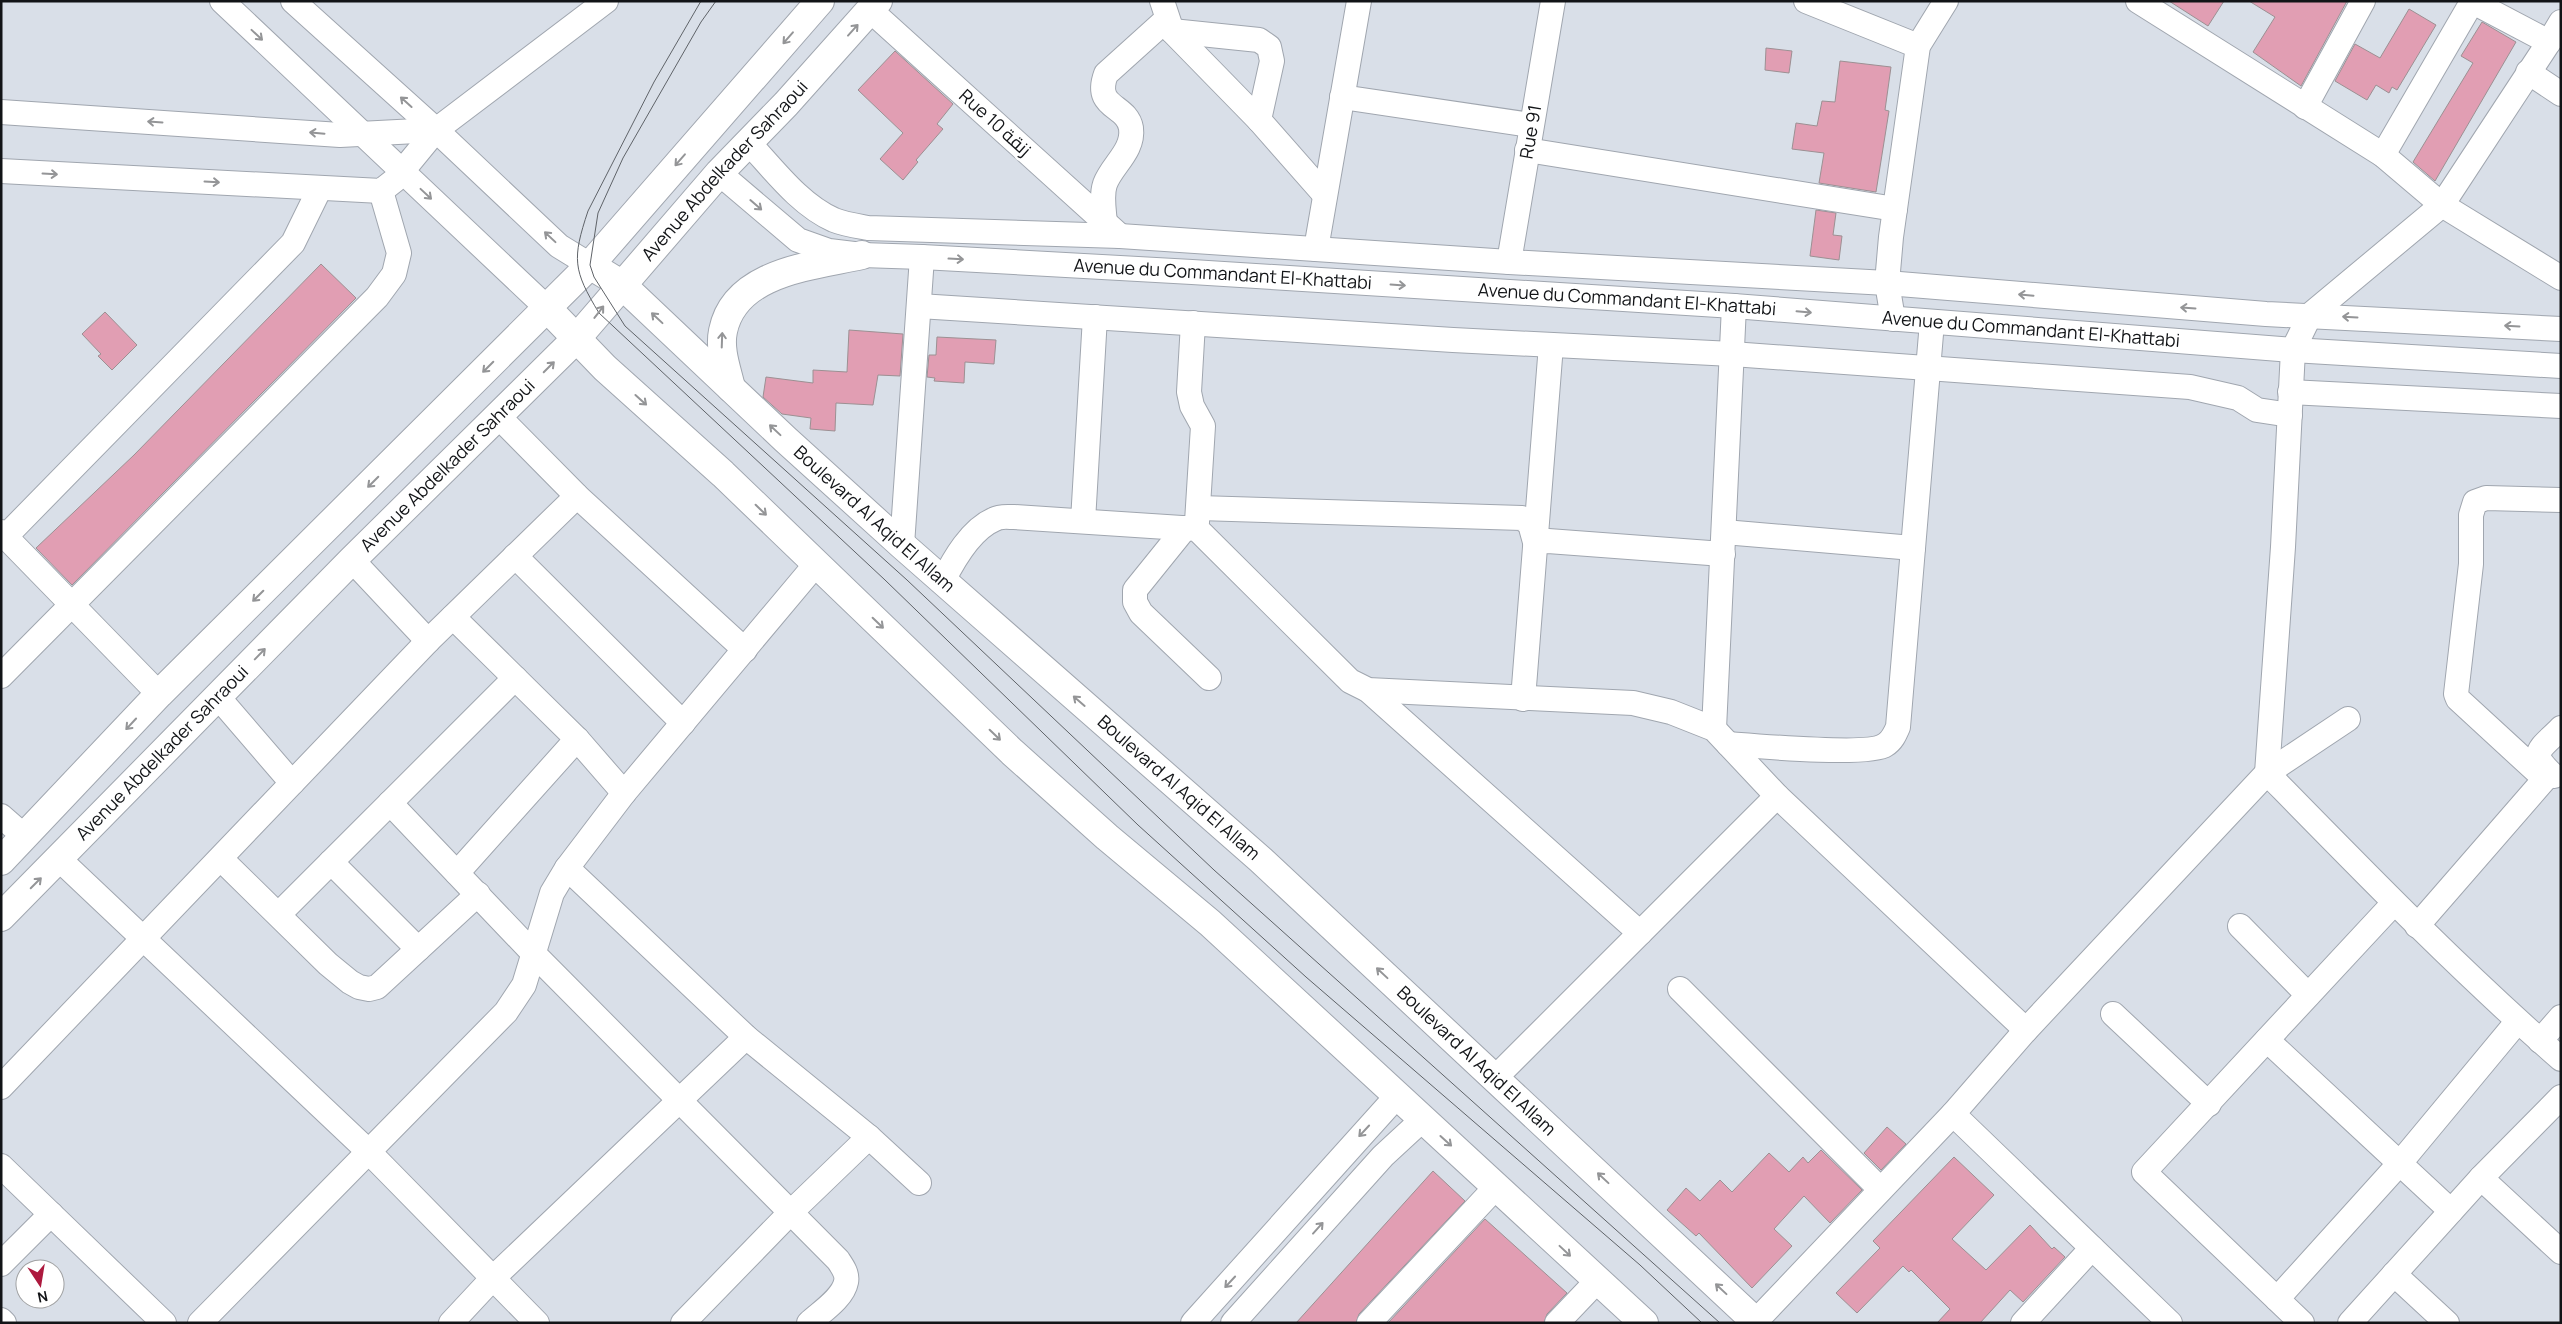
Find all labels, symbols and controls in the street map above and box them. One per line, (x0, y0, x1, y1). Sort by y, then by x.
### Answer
one-way arrow (847, 24, 858, 37)
one-way arrow (251, 29, 264, 41)
one-way arrow (782, 31, 793, 44)
street label: Avenue Abdelkader Sahraoui (636, 75, 813, 266)
street label: Rue 10 زنقة (954, 83, 1037, 161)
one-way arrow (399, 97, 412, 108)
street label: Rue 91 (1514, 103, 1546, 160)
one-way arrow (147, 117, 163, 126)
one-way arrow (309, 128, 325, 138)
one-way arrow (674, 153, 686, 166)
one-way arrow (42, 169, 58, 178)
one-way arrow (204, 178, 220, 187)
one-way arrow (420, 188, 433, 200)
one-way arrow (749, 199, 762, 210)
one-way arrow (543, 231, 556, 243)
street label: Avenue du Commandant El-Khattabi (1073, 252, 1373, 294)
one-way arrow (948, 254, 964, 263)
street label: Avenue du Commandant El-Khattabi (1477, 277, 1777, 320)
one-way arrow (1390, 281, 1406, 290)
one-way arrow (2018, 291, 2034, 300)
one-way arrow (2180, 304, 2196, 313)
one-way arrow (593, 305, 604, 318)
street label: Avenue du Commandant El-Khattabi (1881, 305, 2181, 352)
one-way arrow (1796, 307, 1812, 317)
one-way arrow (651, 312, 664, 324)
one-way arrow (2342, 313, 2358, 322)
one-way arrow (2504, 322, 2520, 331)
one-way arrow (718, 333, 727, 349)
one-way arrow (482, 361, 495, 373)
one-way arrow (542, 361, 555, 373)
street label: Avenue Abdelkader Sahraoui (354, 373, 540, 557)
one-way arrow (635, 394, 648, 406)
one-way arrow (769, 424, 782, 436)
street label: Boulevard Al Aqid El Allam (789, 440, 961, 597)
one-way arrow (367, 475, 379, 488)
one-way arrow (754, 504, 766, 516)
one-way arrow (252, 590, 264, 602)
one-way arrow (871, 617, 884, 629)
one-way arrow (254, 648, 266, 661)
street label: Avenue Abdelkader Sahraoui (70, 660, 253, 845)
one-way arrow (1073, 695, 1086, 707)
street label: Boulevard Al Aqid El Allam (1093, 709, 1266, 865)
one-way arrow (125, 718, 137, 730)
one-way arrow (989, 729, 1001, 741)
one-way arrow (30, 877, 42, 889)
one-way arrow (1376, 967, 1389, 979)
street label: Boulevard Al Aqid El Allam (1392, 980, 1562, 1140)
one-way arrow (1358, 1125, 1370, 1138)
one-way arrow (1439, 1135, 1452, 1147)
one-way arrow (1596, 1172, 1609, 1184)
one-way arrow (1312, 1221, 1324, 1234)
one-way arrow (1559, 1245, 1572, 1257)
north arrow (15, 1259, 65, 1309)
one-way arrow (1224, 1275, 1236, 1288)
one-way arrow (1715, 1283, 1728, 1295)
text: N (36, 1287, 50, 1308)

